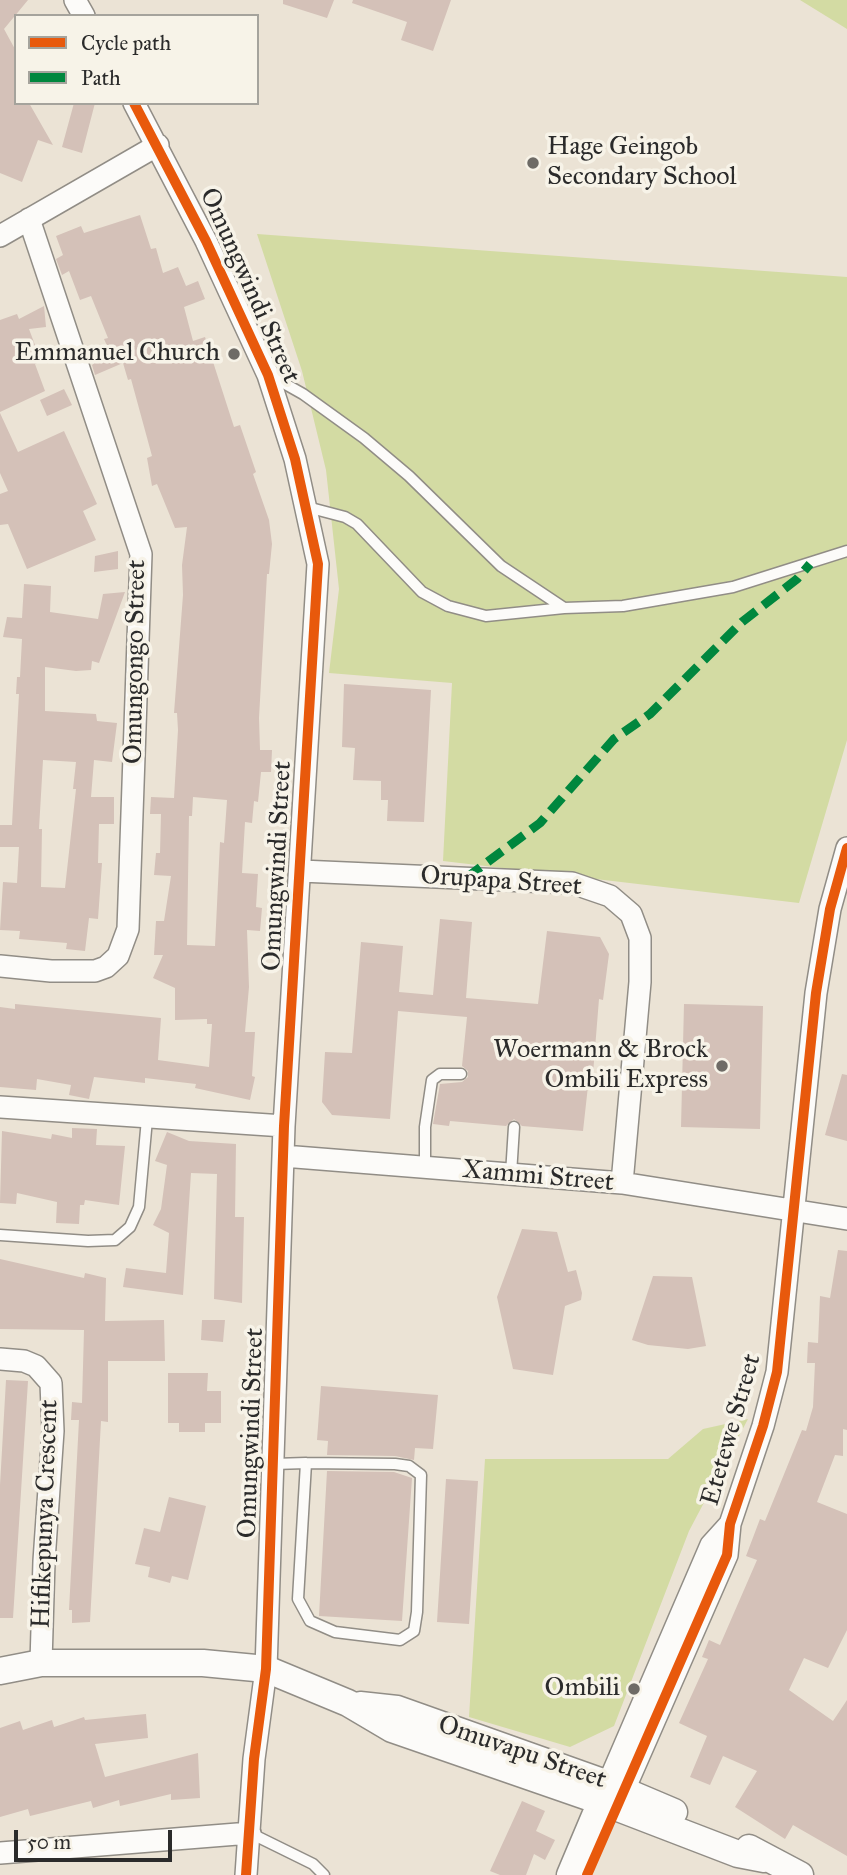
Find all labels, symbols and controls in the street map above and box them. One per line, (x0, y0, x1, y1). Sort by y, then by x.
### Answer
legend (14, 14, 259, 105)
text: Cycle path (81, 30, 171, 56)
text: Path (81, 65, 121, 91)
place label: Hage Geingob Secondary School (547, 132, 736, 194)
marker: Hage Geingob Secondary School (525, 155, 541, 171)
street label: Omungwindi Street (192, 183, 306, 389)
place label: Emmanuel Church (15, 338, 220, 370)
marker: Emmanuel Church (226, 346, 242, 362)
street label: Omungongo Street (119, 559, 153, 765)
street label: Omungwindi Street (257, 760, 299, 972)
street label: Orupapa Street (419, 861, 583, 903)
place label: Woermann & Brock Ombili Express (493, 1035, 708, 1096)
marker: Woermann & Brock Ombili Express (714, 1058, 730, 1074)
street label: Xammi Street (461, 1155, 615, 1199)
street label: Omungwindi Street (233, 1327, 271, 1539)
street label: Etetewe Street (695, 1350, 769, 1510)
street label: Hifikepunya Crescent (26, 1399, 66, 1629)
place label: Ombili (545, 1673, 620, 1705)
marker: Ombili (626, 1681, 642, 1697)
street label: Omuvapu Street (434, 1710, 610, 1796)
scale bar (18, 1815, 175, 1859)
text: 50 m (27, 1829, 71, 1855)

